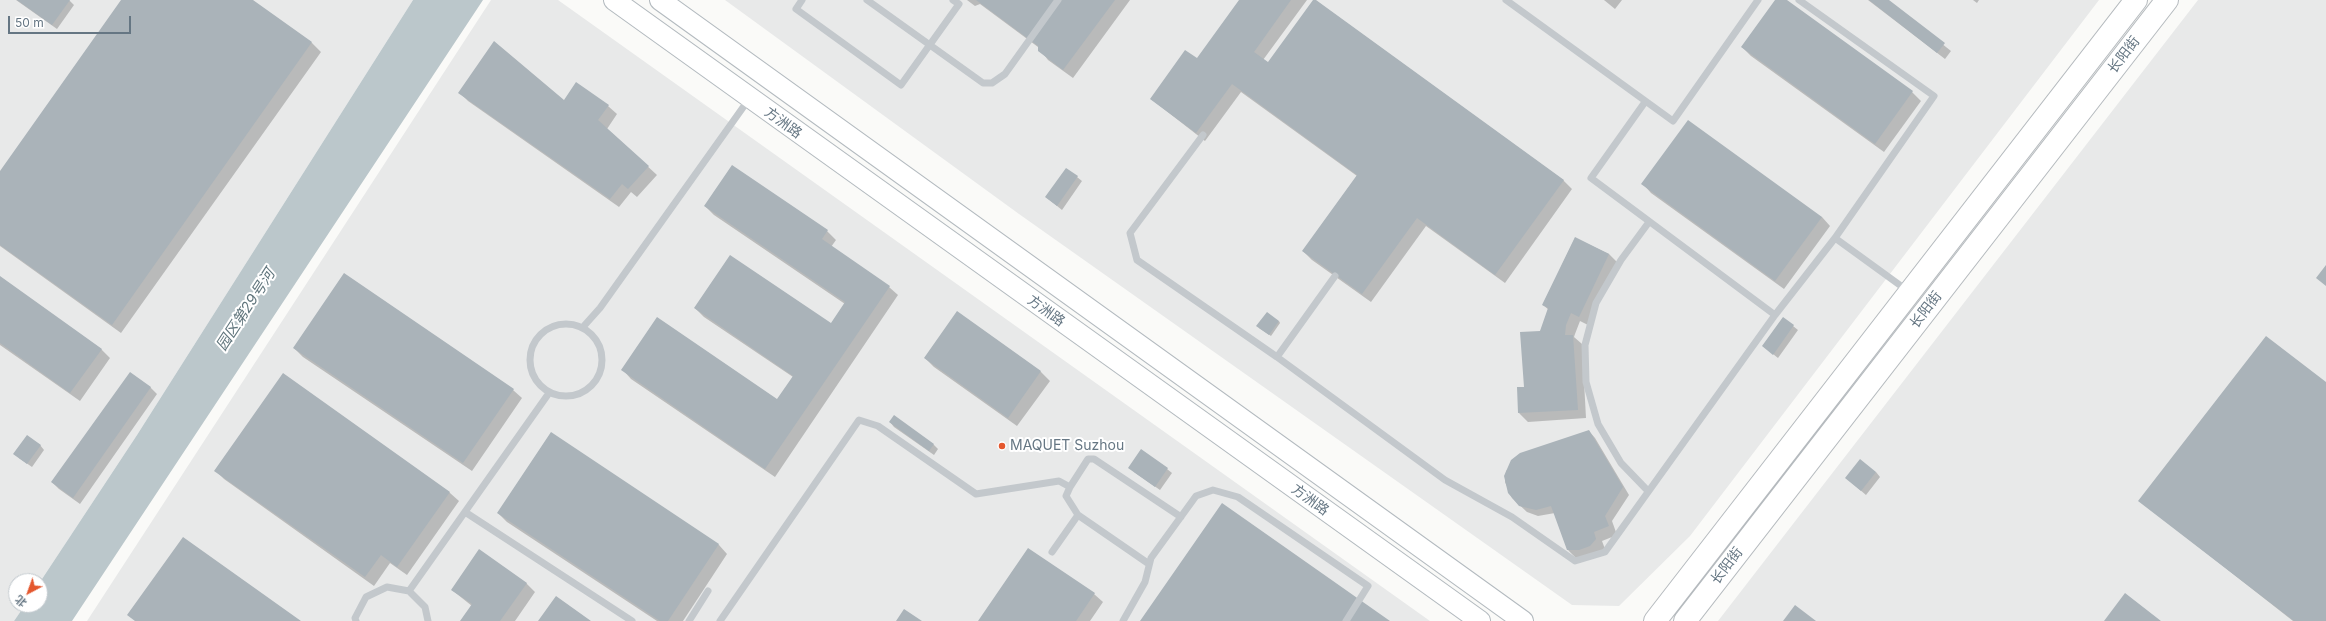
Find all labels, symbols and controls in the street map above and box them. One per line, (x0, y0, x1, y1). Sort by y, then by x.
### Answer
scale bar (10, 8, 133, 34)
text: 50 m (15, 15, 44, 30)
street label: 长阳街 (2104, 33, 2144, 77)
street label: 方洲路 (761, 104, 805, 142)
water label: 园区第29号河 (213, 266, 279, 354)
street label: 长阳街 (1906, 288, 1946, 332)
street label: 方洲路 (1024, 292, 1068, 330)
place label: MAQUET Suzhou (1010, 438, 1124, 454)
marker: MAQUET Suzhou (997, 441, 1007, 451)
street label: 方洲路 (1288, 481, 1332, 519)
street label: 长阳街 (1707, 544, 1747, 588)
north arrow (8, 573, 48, 613)
text: 北 (12, 592, 30, 610)

